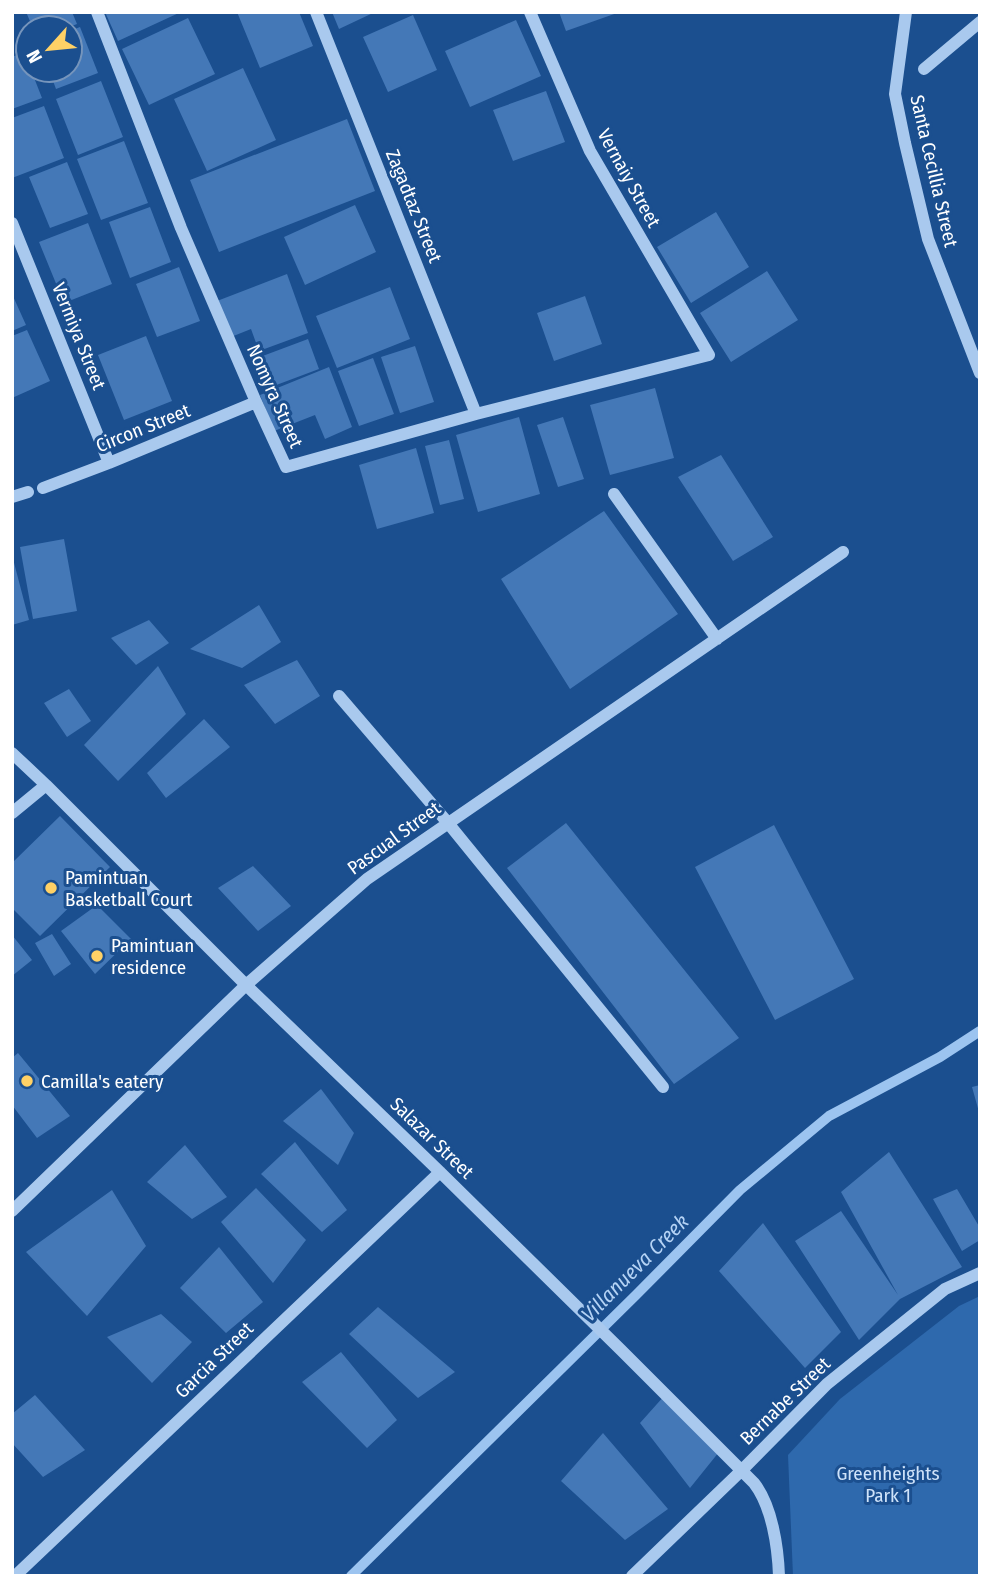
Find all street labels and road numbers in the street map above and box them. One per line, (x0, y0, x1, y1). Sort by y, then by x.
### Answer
street label: Santa Cecillia Street (905, 93, 963, 250)
street label: Vernaiy Street (593, 125, 666, 232)
street label: Zagadtaz Street (381, 146, 447, 267)
street label: Vermiya Street (47, 279, 111, 394)
street label: Nomyra Street (242, 341, 308, 452)
street label: Circon Street (93, 398, 194, 457)
street label: Pascual Street (343, 796, 446, 879)
street label: Salazar Street (385, 1092, 479, 1184)
street label: Garcia Street (170, 1317, 258, 1403)
street label: Bernabe Street (735, 1352, 835, 1450)

